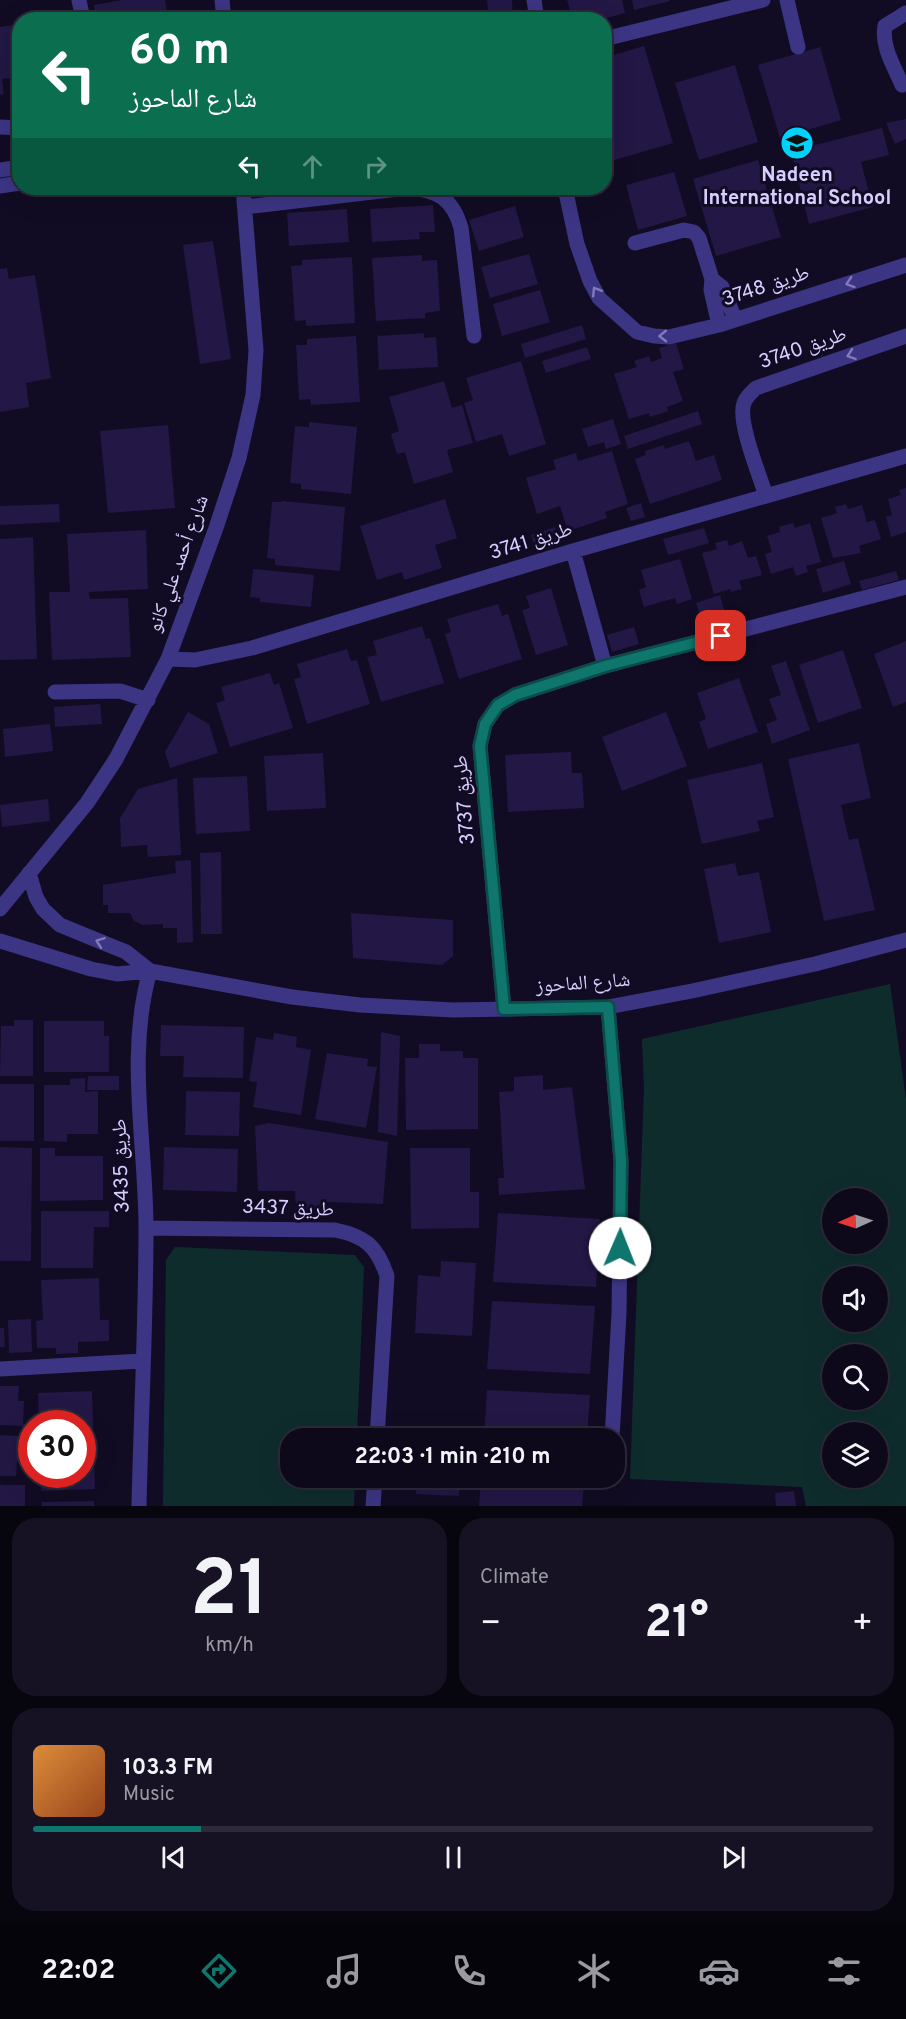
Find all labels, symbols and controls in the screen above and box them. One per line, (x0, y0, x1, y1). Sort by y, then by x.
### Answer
text: 60 m (129, 26, 230, 79)
icon: left (30, 36, 108, 114)
text: شارع الماحوز (129, 83, 257, 117)
school or university icon: Nadeen International School (779, 125, 815, 161)
icon: left (233, 150, 266, 183)
icon: ahead (296, 150, 329, 183)
icon: right (359, 150, 392, 183)
place label: Nadeen International School (703, 163, 891, 212)
street label: طريق 3748 (719, 261, 813, 313)
one-way arrow (845, 275, 856, 288)
one-way arrow (592, 287, 604, 297)
street label: طريق 3740 (756, 322, 850, 376)
one-way arrow (659, 330, 668, 342)
one-way arrow (846, 347, 857, 360)
street label: شارع أحمد علي كانو (141, 492, 217, 637)
street label: طريق 3741 (486, 517, 576, 567)
pin (695, 610, 746, 661)
icon: arrive (704, 619, 737, 652)
street label: طريق 3737 (448, 754, 482, 846)
one-way arrow (95, 937, 106, 950)
street label: شارع الماحوز (534, 968, 631, 1000)
street label: طريق 3435 (107, 1118, 137, 1214)
north arrow (822, 1188, 888, 1254)
map controls (822, 1188, 888, 1488)
street label: طريق 3437 (241, 1194, 335, 1224)
position arrow (588, 1216, 652, 1280)
button: sound (822, 1266, 888, 1332)
button: search (822, 1344, 888, 1410)
speed limit sign: 30 (18, 1410, 96, 1488)
button: layers (822, 1422, 888, 1488)
text: 22:03 · 1 min · 210 m (354, 1444, 551, 1471)
text: 21 (190, 1544, 269, 1643)
text: Climate (480, 1565, 549, 1591)
text: 21° (644, 1596, 709, 1653)
text: − (480, 1604, 501, 1646)
text: + (852, 1604, 873, 1646)
text: km/h (205, 1633, 254, 1659)
text: 103.3 FM (123, 1755, 213, 1782)
text: Music (123, 1782, 175, 1808)
icon: previous (157, 1841, 190, 1874)
icon: pause (437, 1841, 470, 1874)
icon: next (717, 1841, 750, 1874)
icon: directions (198, 1950, 240, 1992)
icon: music (323, 1950, 365, 1992)
icon: phone (448, 1950, 490, 1992)
icon: climate (573, 1950, 615, 1992)
icon: car (698, 1950, 740, 1992)
icon: filters (823, 1950, 865, 1992)
text: 22:02 (41, 1954, 115, 1988)

